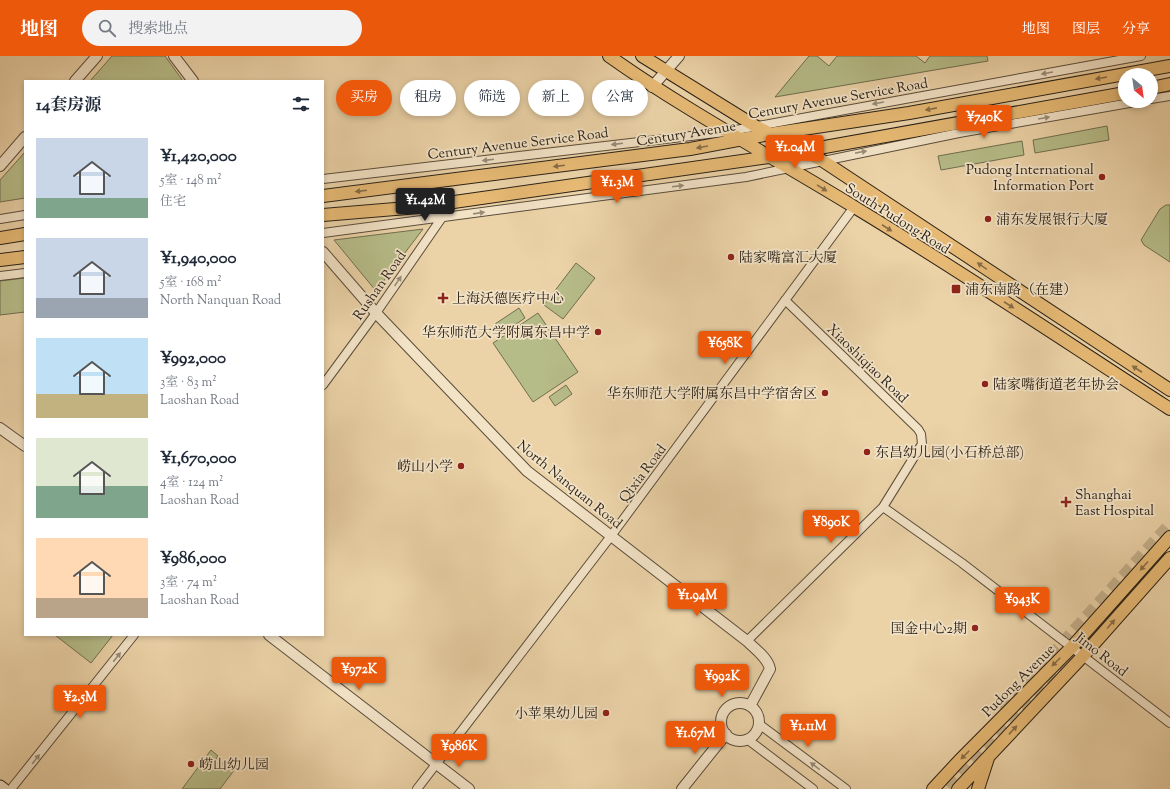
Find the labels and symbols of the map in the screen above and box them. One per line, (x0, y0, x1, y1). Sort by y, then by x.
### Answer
north arrow (1118, 68, 1158, 108)
one-way arrow (1041, 70, 1054, 76)
street label: Century Avenue Service Road (747, 74, 930, 126)
one-way arrow (1095, 75, 1107, 81)
one-way arrow (872, 101, 884, 107)
pin: ¥740K (956, 105, 1012, 139)
one-way arrow (925, 106, 938, 112)
one-way arrow (1038, 115, 1050, 121)
street label: Century Avenue (635, 117, 737, 153)
street label: Century Avenue Service Road (427, 124, 610, 166)
pin: ¥1.04M (762, 135, 828, 169)
one-way arrow (611, 141, 623, 148)
one-way arrow (696, 144, 708, 150)
one-way arrow (855, 149, 867, 155)
one-way arrow (482, 156, 494, 163)
place label: Pudong International Information Port (966, 161, 1094, 197)
one-way arrow (553, 163, 565, 169)
pin: ¥1.3M (589, 170, 645, 204)
marker: Pudong International Information Port (1097, 172, 1107, 182)
street label: South Pudong Road (840, 179, 953, 260)
one-way arrow (672, 183, 684, 189)
one-way arrow (817, 184, 827, 192)
one-way arrow (355, 188, 367, 194)
pin: ¥1.42M (392, 188, 458, 222)
one-way arrow (473, 210, 486, 216)
place label: 浦东发展银行大厦 (996, 211, 1108, 231)
marker: 浦东发展银行大厦 (983, 214, 993, 224)
one-way arrow (882, 224, 892, 232)
street label: Rushan Road (349, 247, 412, 325)
place label: 陆家嘴富汇大厦 (739, 249, 837, 269)
marker: 陆家嘴富汇大厦 (726, 252, 736, 262)
one-way arrow (977, 262, 987, 270)
one-way arrow (394, 275, 401, 287)
place label: 浦东南路（在建） (965, 281, 1077, 301)
marker: 浦东南路（在建） (950, 283, 962, 295)
place label: 上海沃德医疗中心 (452, 290, 564, 310)
marker: 上海沃德医疗中心 (437, 292, 449, 304)
one-way arrow (1003, 302, 1015, 309)
street label: Xiaoshiqiao Road (821, 320, 912, 409)
place label: 华东师范大学附属东昌中学 (422, 324, 590, 344)
marker: 华东师范大学附属东昌中学 (593, 327, 603, 337)
pin: ¥658K (697, 331, 753, 365)
one-way arrow (1132, 365, 1143, 373)
place label: 陆家嘴街道老年协会 (993, 376, 1119, 396)
marker: 陆家嘴街道老年协会 (980, 379, 990, 389)
place label: 华东师范大学附属东昌中学宿舍区 (607, 385, 817, 405)
marker: 华东师范大学附属东昌中学宿舍区 (820, 388, 830, 398)
street label: North Nanquan Road (512, 437, 626, 534)
street label: Qixia Road (615, 441, 672, 507)
place label: 东昌幼儿园(小石桥总部) (875, 444, 1024, 464)
marker: 东昌幼儿园(小石桥总部) (862, 447, 872, 457)
place label: 崂山小学 (397, 458, 453, 478)
marker: 崂山小学 (456, 461, 466, 471)
place label: Shanghai East Hospital (1075, 486, 1154, 522)
marker: Shanghai East Hospital (1060, 496, 1072, 508)
pin: ¥890K (803, 510, 859, 544)
one-way arrow (1140, 562, 1149, 571)
pin: ¥1.94M (664, 583, 730, 617)
pin: ¥943K (994, 587, 1050, 621)
one-way arrow (1106, 619, 1115, 629)
place label: 国金中心2期 (890, 620, 967, 640)
marker: 国金中心2期 (970, 623, 980, 633)
street label: Jimo Road (1070, 628, 1131, 682)
street label: Pudong Avenue (978, 640, 1060, 722)
one-way arrow (112, 651, 121, 662)
pin: ¥972K (331, 657, 387, 691)
one-way arrow (1051, 657, 1061, 667)
pin: ¥992K (694, 664, 750, 698)
pin: ¥2.5M (52, 685, 108, 719)
place label: 小苹果幼儿园 (514, 705, 598, 725)
marker: 小苹果幼儿园 (601, 708, 611, 718)
pin: ¥1.11M (775, 714, 841, 748)
pin: ¥1.67M (662, 721, 728, 755)
one-way arrow (1008, 725, 1018, 735)
pin: ¥986K (431, 734, 487, 768)
one-way arrow (960, 750, 970, 760)
one-way arrow (31, 753, 40, 764)
place label: 崂山幼儿园 (199, 756, 269, 776)
marker: 崂山幼儿园 (186, 759, 196, 769)
one-way arrow (809, 761, 820, 770)

